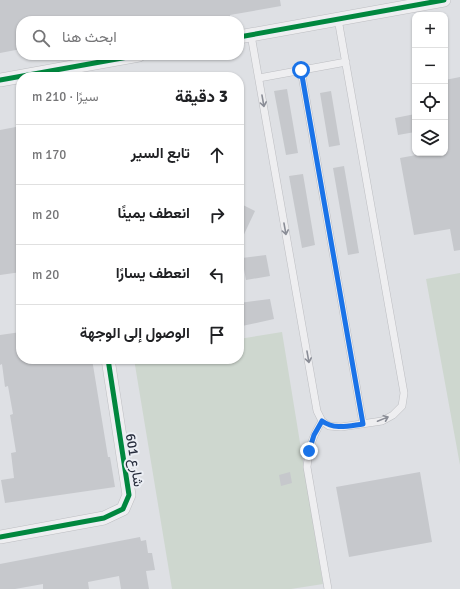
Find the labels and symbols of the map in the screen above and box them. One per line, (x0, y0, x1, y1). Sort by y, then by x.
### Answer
route start (292, 61, 310, 79)
one-way arrow (259, 94, 267, 107)
one-way arrow (281, 222, 289, 235)
one-way arrow (304, 350, 312, 363)
one-way arrow (377, 415, 389, 423)
street label: شارع 601 (120, 432, 147, 488)
route end (300, 442, 318, 460)

